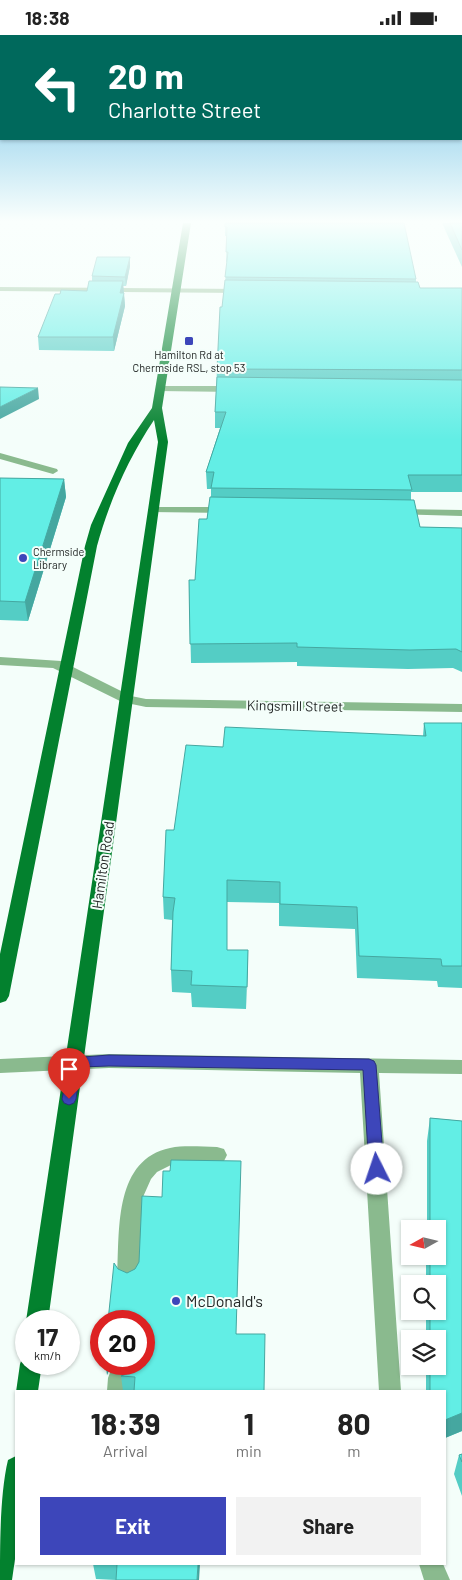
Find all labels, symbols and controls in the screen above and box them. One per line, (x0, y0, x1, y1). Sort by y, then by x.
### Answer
text: 18:38 (25, 6, 69, 29)
text: 20 m (108, 54, 184, 96)
icon: left (25, 55, 90, 120)
text: Charlotte Street (108, 96, 261, 122)
marker: Hamilton Rd at Chermside RSL, stop 53 (183, 335, 195, 347)
place label: Hamilton Rd at Chermside RSL, stop 53 (133, 348, 245, 374)
place label: Chermside Library (33, 545, 85, 571)
marker: Chermside Library (17, 552, 29, 564)
street label: Kingsmill Street (247, 696, 343, 715)
street label: Hamilton Road (88, 820, 117, 910)
pin (48, 1048, 90, 1099)
icon: arrive (55, 1055, 83, 1083)
position arrow (350, 1142, 402, 1194)
north arrow (401, 1220, 446, 1265)
map controls (401, 1220, 446, 1375)
button: search (401, 1275, 446, 1320)
place label: McDonald's (186, 1291, 263, 1310)
marker: McDonald's (170, 1295, 182, 1307)
speed limit sign: 20 (90, 1310, 155, 1375)
text: 17 (37, 1321, 58, 1351)
button: layers (401, 1330, 446, 1375)
text: km/h (34, 1348, 61, 1362)
text: 18:39 (90, 1405, 160, 1441)
text: 1 (243, 1405, 254, 1441)
text: 80 (337, 1405, 371, 1441)
text: Arrival (103, 1441, 148, 1460)
text: min (236, 1441, 262, 1460)
text: m (347, 1441, 360, 1460)
button: Exit (40, 1497, 226, 1555)
button: Share (236, 1497, 421, 1555)

